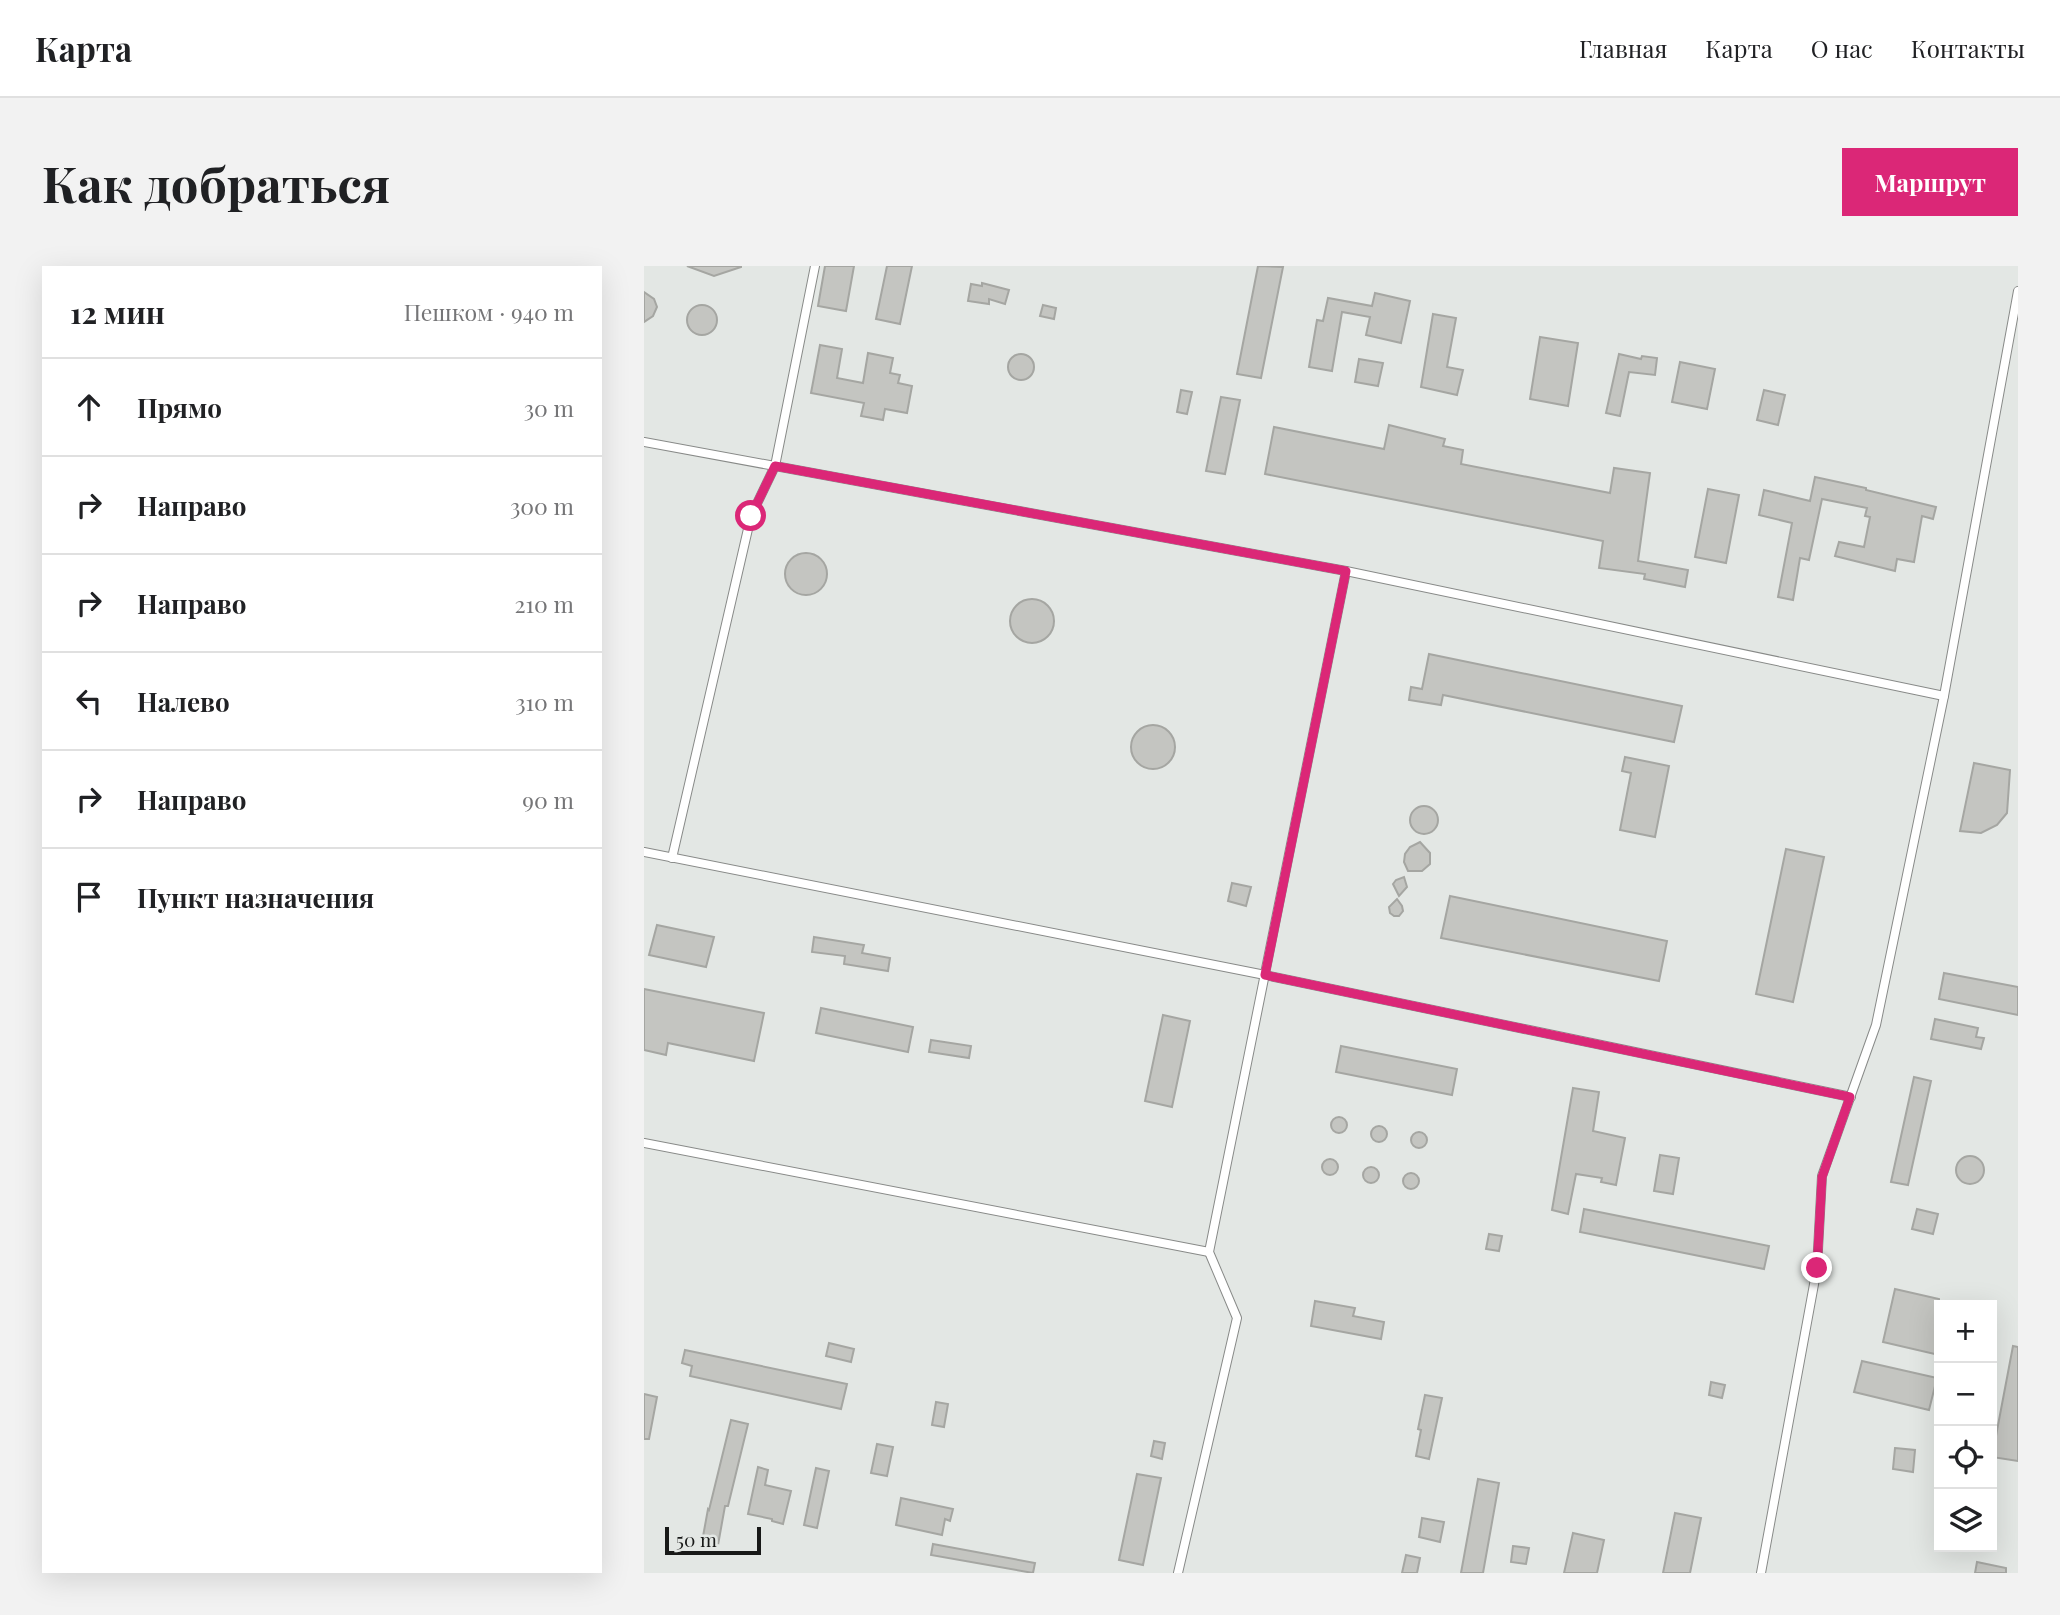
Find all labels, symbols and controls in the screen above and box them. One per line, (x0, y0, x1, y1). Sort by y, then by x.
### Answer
text: Карта (35, 26, 132, 70)
text: Главная (1579, 32, 1667, 64)
text: Карта (1705, 32, 1773, 64)
text: О нас (1811, 32, 1873, 64)
text: Контакты (1911, 32, 2025, 64)
button: Маршрут (1842, 148, 2018, 216)
text: Как добраться (42, 150, 390, 215)
text: 12 мин (70, 292, 165, 332)
text: Пешком · 940 m (404, 296, 574, 327)
icon: ahead (70, 388, 108, 426)
text: Прямо (137, 390, 222, 425)
text: 30 m (524, 392, 574, 423)
icon: right (70, 486, 108, 524)
text: Направо (137, 488, 246, 523)
text: 300 m (510, 490, 574, 521)
route start (735, 500, 766, 531)
icon: right (70, 584, 108, 622)
text: Направо (137, 586, 246, 621)
text: 210 m (515, 588, 574, 619)
icon: left (70, 682, 108, 720)
text: Налево (137, 684, 230, 719)
text: 310 m (515, 686, 574, 717)
icon: right (70, 780, 108, 818)
text: Направо (137, 782, 246, 817)
text: 90 m (522, 784, 574, 815)
icon: arrive (70, 878, 108, 916)
text: Пункт назначения (137, 880, 374, 915)
route end (1801, 1252, 1832, 1283)
map controls (1934, 1300, 1997, 1552)
button: + (1934, 1300, 1997, 1363)
button: − (1934, 1363, 1997, 1426)
button: locate (1934, 1426, 1997, 1489)
button: layers (1934, 1489, 1997, 1552)
scale bar (665, 1524, 761, 1556)
text: 50 m (676, 1526, 717, 1552)

